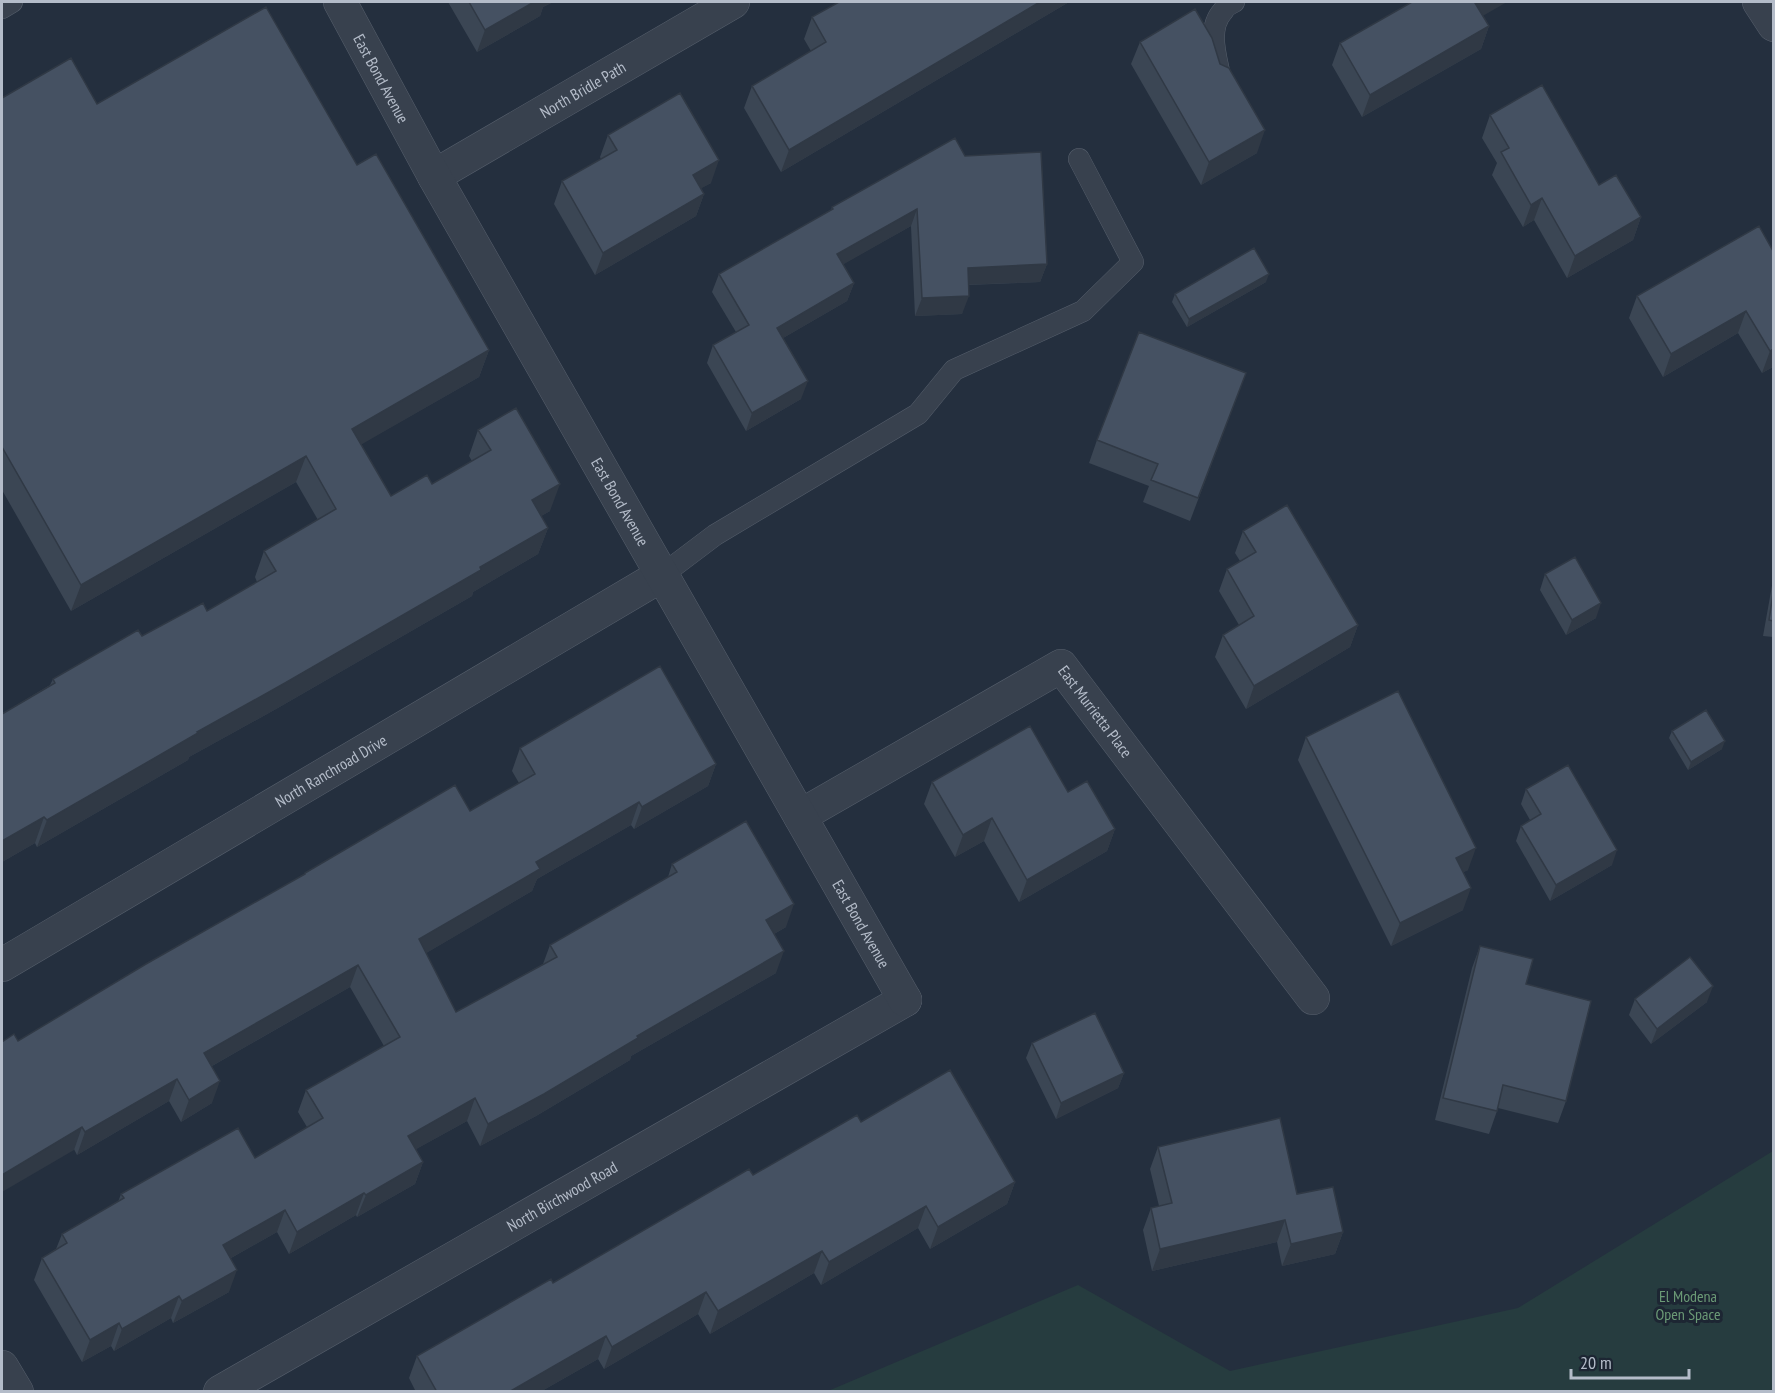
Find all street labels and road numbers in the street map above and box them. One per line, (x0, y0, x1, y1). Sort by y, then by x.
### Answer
street label: East Bond Avenue (349, 30, 414, 127)
street label: North Bridle Path (536, 57, 629, 122)
street label: East Bond Avenue (587, 454, 653, 549)
street label: East Murrietta Place (1054, 661, 1137, 761)
street label: North Ranchroad Drive (271, 730, 390, 811)
street label: East Bond Avenue (828, 876, 894, 971)
street label: North Birchwood Road (503, 1157, 621, 1236)

